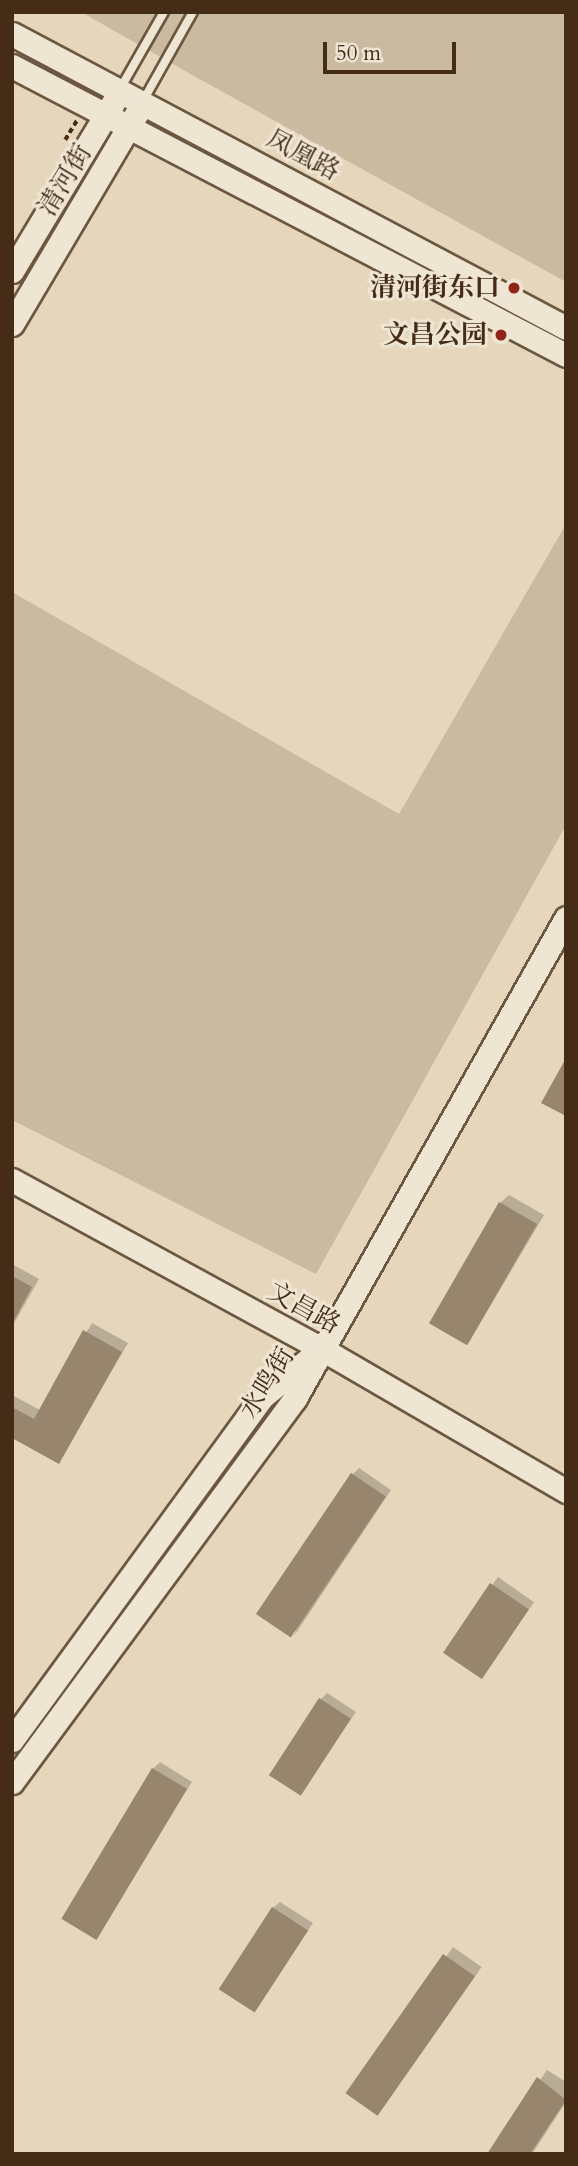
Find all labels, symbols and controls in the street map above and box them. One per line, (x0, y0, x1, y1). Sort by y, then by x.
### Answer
scale bar (326, 28, 459, 72)
text: 50 m (336, 39, 381, 68)
street label: 凤凰路 (261, 123, 345, 187)
street label: 清河街 (32, 139, 98, 221)
place label: 清河街东口 (370, 272, 500, 304)
marker: 清河街东口 (506, 280, 522, 296)
place label: 文昌公园 (383, 319, 487, 351)
marker: 文昌公园 (493, 327, 509, 343)
street label: 文昌路 (262, 1275, 346, 1341)
street label: 水鸣街 (233, 1342, 301, 1424)

